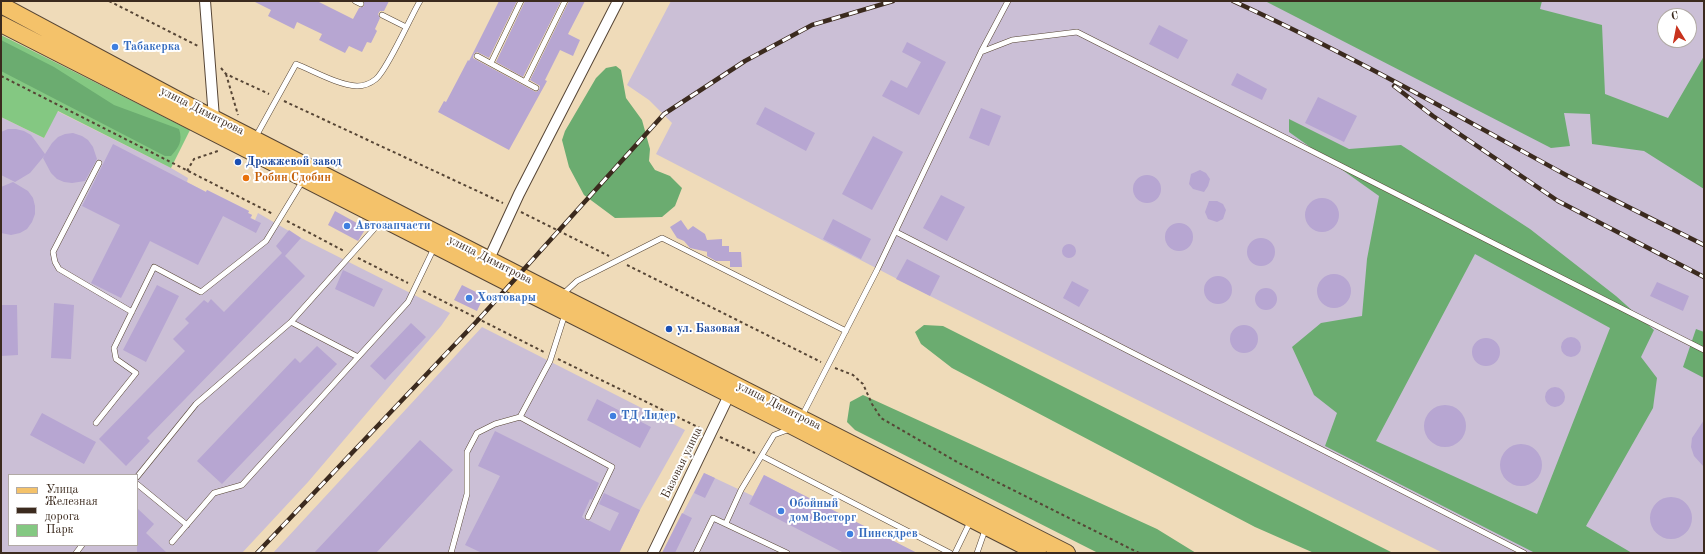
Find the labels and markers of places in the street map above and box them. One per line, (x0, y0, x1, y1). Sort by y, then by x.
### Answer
place label: Табакерка (123, 40, 180, 54)
marker: Табакерка (110, 42, 120, 52)
place label: Дрожжевой завод (246, 155, 342, 169)
marker: Дрожжевой завод (233, 157, 243, 167)
place label: Робин Сдобин (254, 171, 331, 185)
marker: Робин Сдобин (241, 173, 251, 183)
place label: Автозапчасти (355, 219, 431, 233)
marker: Автозапчасти (342, 221, 352, 231)
place label: Хозтовары (477, 291, 536, 305)
marker: Хозтовары (464, 293, 474, 303)
place label: ул. Базовая (677, 322, 740, 336)
marker: ул. Базовая (664, 324, 674, 334)
place label: ТД Лидер (621, 409, 676, 423)
marker: ТД Лидер (608, 411, 618, 421)
place label: Обойный дом Восторг (789, 497, 856, 525)
marker: Обойный дом Восторг (776, 506, 786, 516)
place label: Пинскдрев (858, 527, 918, 541)
marker: Пинскдрев (845, 529, 855, 539)

